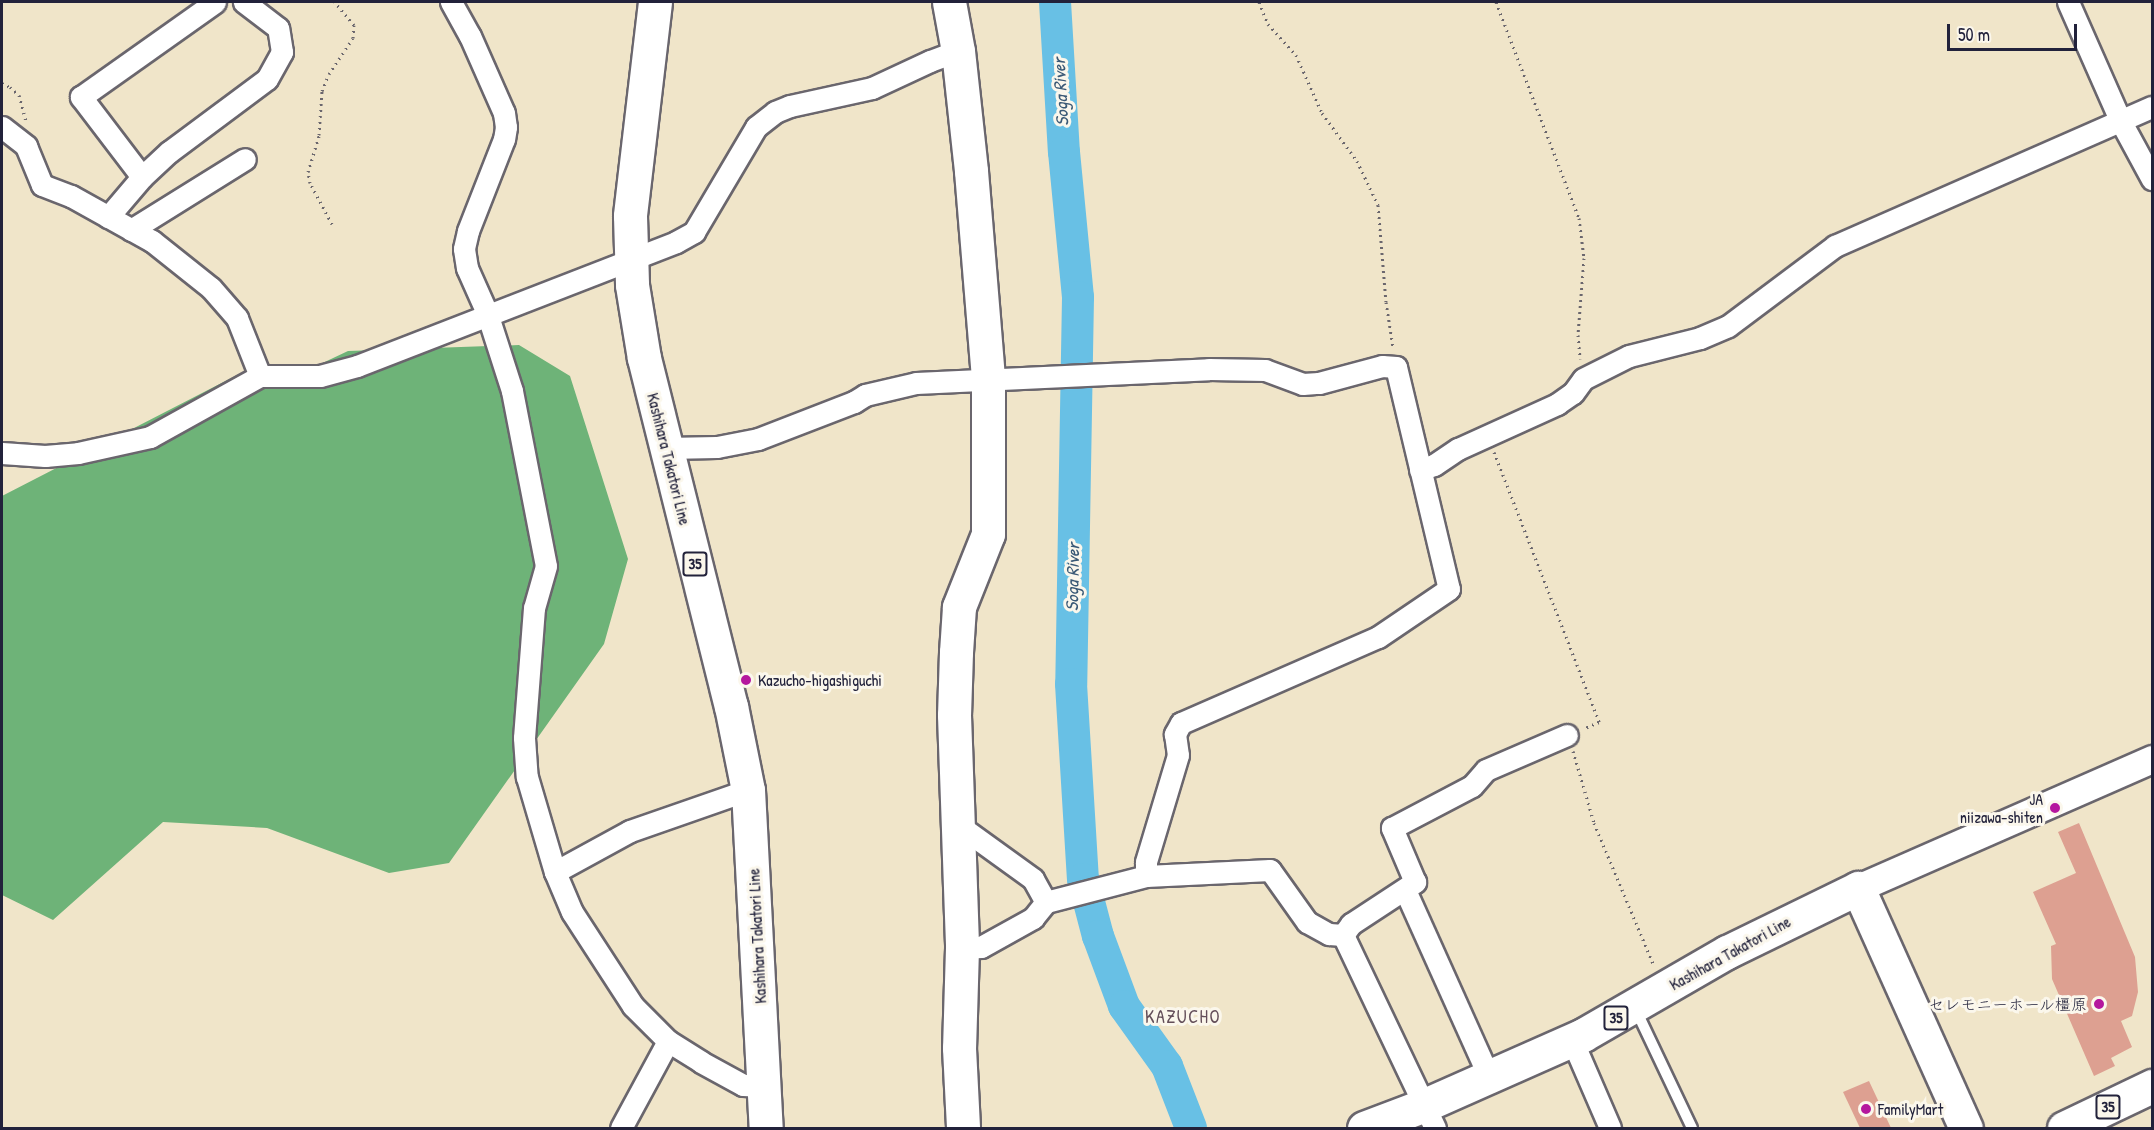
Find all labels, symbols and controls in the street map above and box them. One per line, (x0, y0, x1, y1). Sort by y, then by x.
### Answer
scale bar (1950, 12, 2080, 50)
text: 50 m (1958, 22, 1990, 47)
water label: Soga River (1048, 57, 1074, 127)
street label: Kashihara Takatori Line (643, 391, 695, 527)
water label: Soga River (1062, 543, 1084, 611)
road number: 35 (682, 552, 708, 576)
place label: Kazucho-higashiguchi (758, 670, 882, 690)
marker: Kazucho-higashiguchi (739, 673, 753, 687)
place label: JA niizawa-shiten (1960, 789, 2043, 827)
marker: JA niizawa-shiten (2048, 801, 2062, 815)
street label: Kashihara Takatori Line (744, 868, 770, 1004)
street label: Kashihara Takatori Line (1666, 912, 1794, 994)
place label: セレモニーホール橿原 (1927, 994, 2087, 1014)
marker: セレモニーホール橿原 (2092, 997, 2106, 1011)
district label: KAZUCHO (1145, 1006, 1221, 1028)
road number: 35 (1602, 1006, 1630, 1030)
road number: 35 (2094, 1095, 2122, 1119)
place label: FamilyMart (1878, 1099, 1943, 1119)
marker: FamilyMart (1859, 1102, 1873, 1116)

